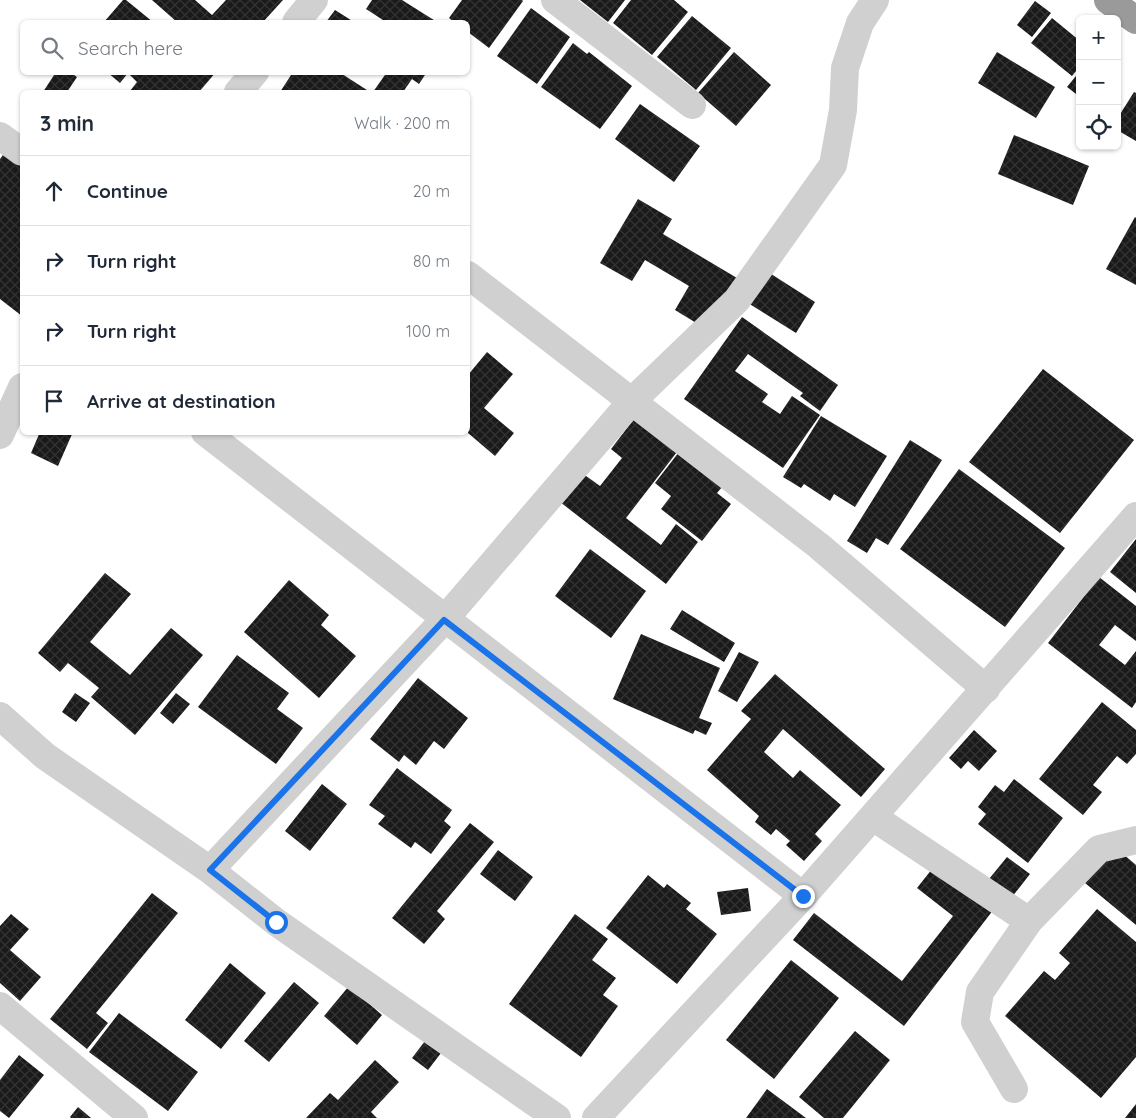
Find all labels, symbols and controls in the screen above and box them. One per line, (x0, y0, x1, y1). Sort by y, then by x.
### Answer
map controls (1076, 15, 1121, 150)
button: + (1076, 15, 1121, 60)
search box (20, 20, 470, 75)
icon: search (38, 34, 66, 62)
text: Search here (78, 36, 183, 60)
button: − (1076, 60, 1121, 105)
button: locate (1076, 105, 1121, 150)
text: 3 min (40, 110, 94, 136)
text: Walk · 200 m (354, 113, 450, 133)
icon: ahead (40, 177, 68, 205)
text: Continue (87, 179, 168, 203)
text: 20 m (413, 181, 450, 201)
icon: right (40, 247, 68, 275)
text: Turn right (87, 249, 176, 273)
text: 80 m (413, 251, 450, 271)
icon: right (40, 317, 68, 345)
text: Turn right (87, 319, 176, 343)
text: 100 m (406, 321, 450, 341)
icon: arrive (40, 387, 68, 415)
text: Arrive at destination (87, 389, 276, 413)
route end (792, 885, 815, 908)
route start (265, 911, 288, 934)

